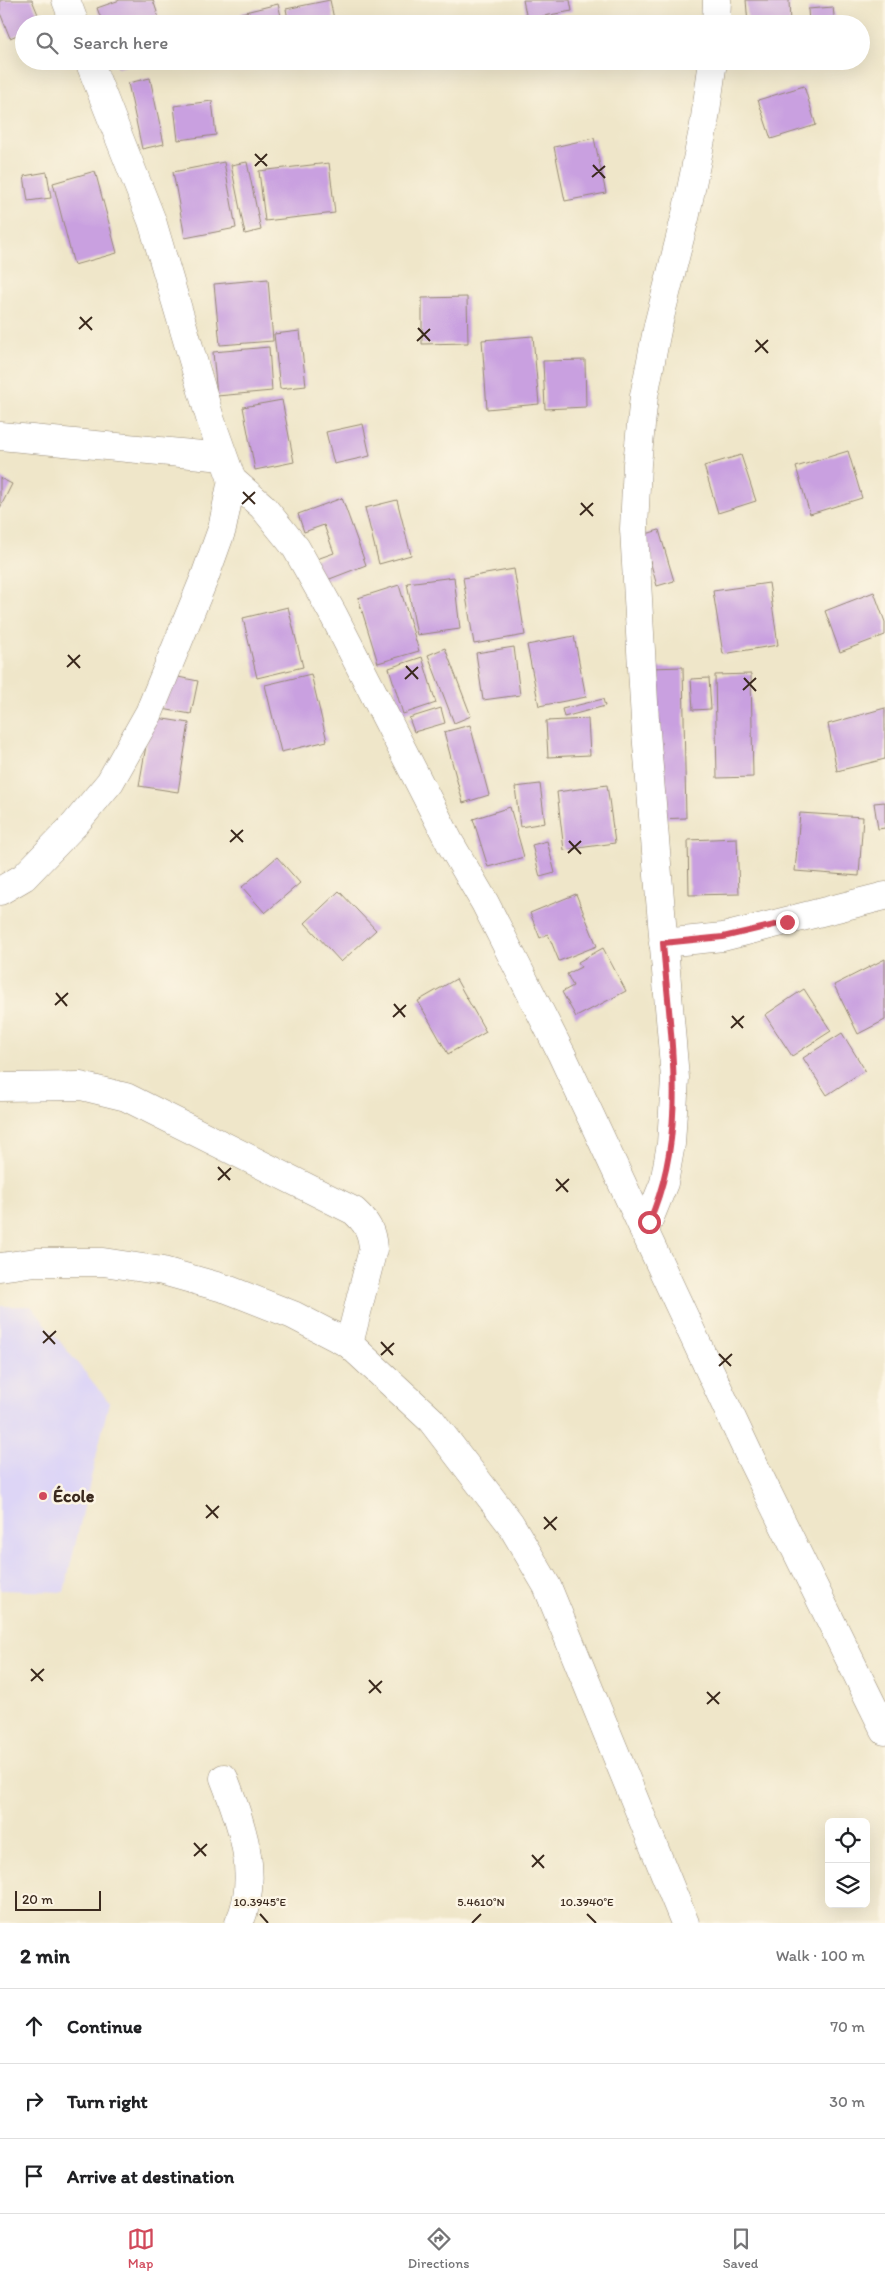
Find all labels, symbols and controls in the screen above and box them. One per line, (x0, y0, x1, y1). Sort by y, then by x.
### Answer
search box (15, 15, 870, 70)
icon: search (33, 29, 61, 57)
text: Search here (73, 31, 168, 54)
route end (776, 911, 799, 934)
route start (638, 1211, 661, 1234)
place label: École (53, 1485, 95, 1507)
marker: École (37, 1490, 49, 1502)
map controls (825, 1818, 870, 1908)
button: locate (825, 1818, 870, 1863)
button: layers (825, 1863, 870, 1908)
scale bar (15, 1888, 101, 1911)
text: 20 m (22, 1891, 53, 1908)
text: 10.3945°E (234, 1895, 287, 1909)
text: 5.4610°N (457, 1895, 505, 1909)
text: 10.3940°E (560, 1895, 614, 1909)
text: 2 min (20, 1943, 70, 1968)
text: Walk · 100 m (776, 1946, 865, 1965)
icon: ahead (20, 2012, 48, 2040)
text: Continue (67, 2015, 142, 2038)
text: 70 m (830, 2017, 865, 2036)
icon: right (20, 2087, 48, 2115)
text: Turn right (67, 2090, 148, 2113)
text: 30 m (829, 2092, 865, 2111)
icon: arrive (20, 2162, 48, 2190)
text: Arrive at destination (67, 2165, 234, 2188)
tab: Map (127, 2225, 155, 2272)
tab: Directions (408, 2225, 469, 2272)
tab: Saved (723, 2225, 758, 2272)

